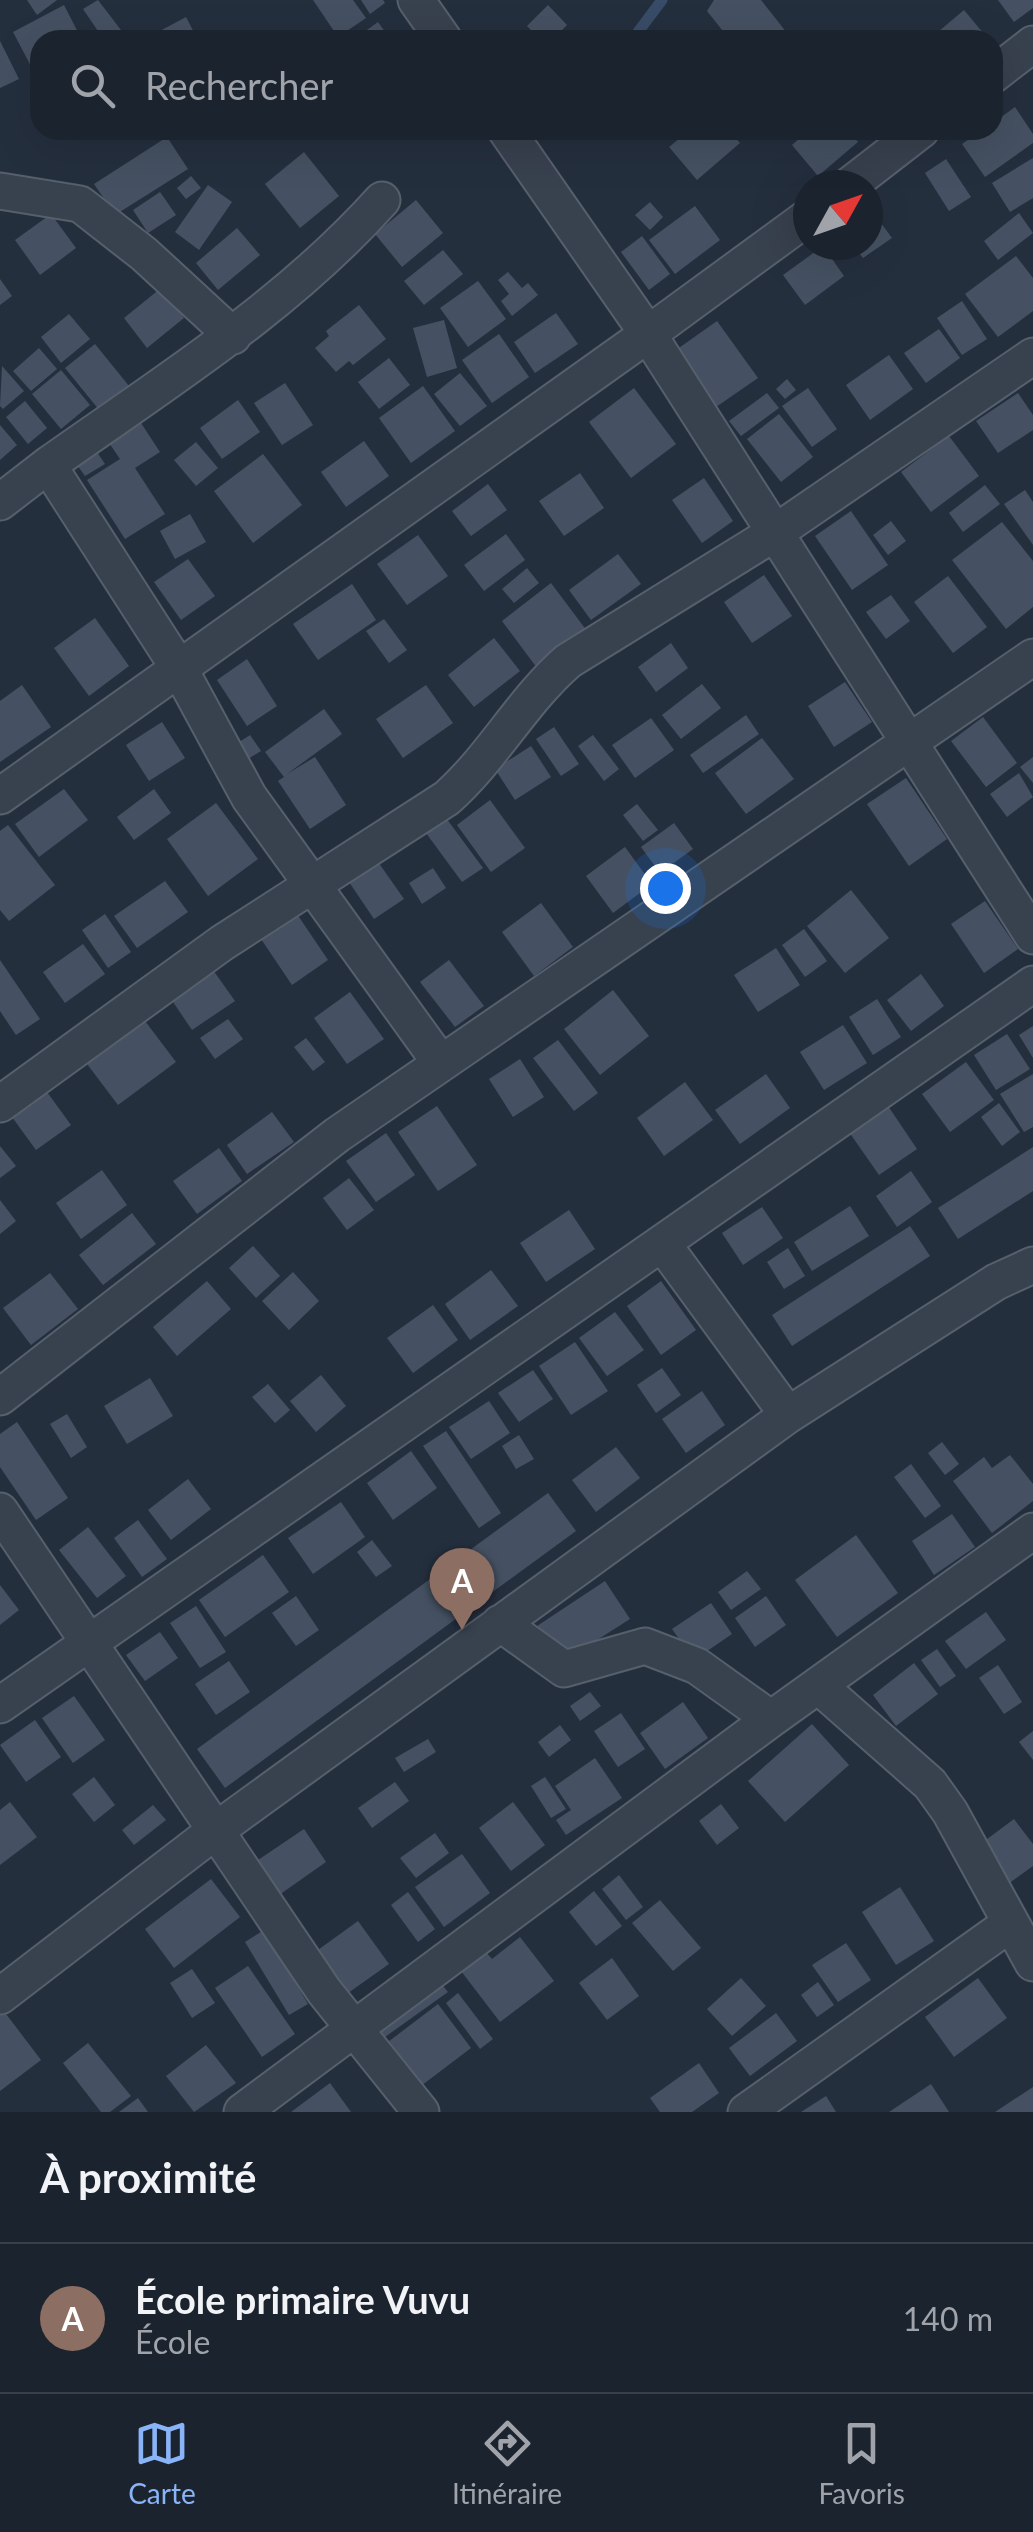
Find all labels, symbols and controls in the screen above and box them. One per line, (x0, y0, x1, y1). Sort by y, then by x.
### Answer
search box (30, 30, 1003, 140)
icon: search (65, 58, 120, 113)
text: Rechercher (145, 62, 333, 108)
north arrow (793, 170, 883, 260)
your location (640, 863, 691, 914)
pin: A (430, 1548, 494, 1630)
text: À proximité (40, 2152, 256, 2202)
text: École primaire Vuvu (135, 2276, 470, 2322)
text: A (61, 2299, 84, 2338)
text: 140 m (903, 2299, 993, 2338)
text: École (135, 2322, 210, 2361)
tab: Carte (128, 2416, 196, 2510)
tab: Itinéraire (452, 2416, 562, 2510)
tab: Favoris (818, 2416, 905, 2510)

